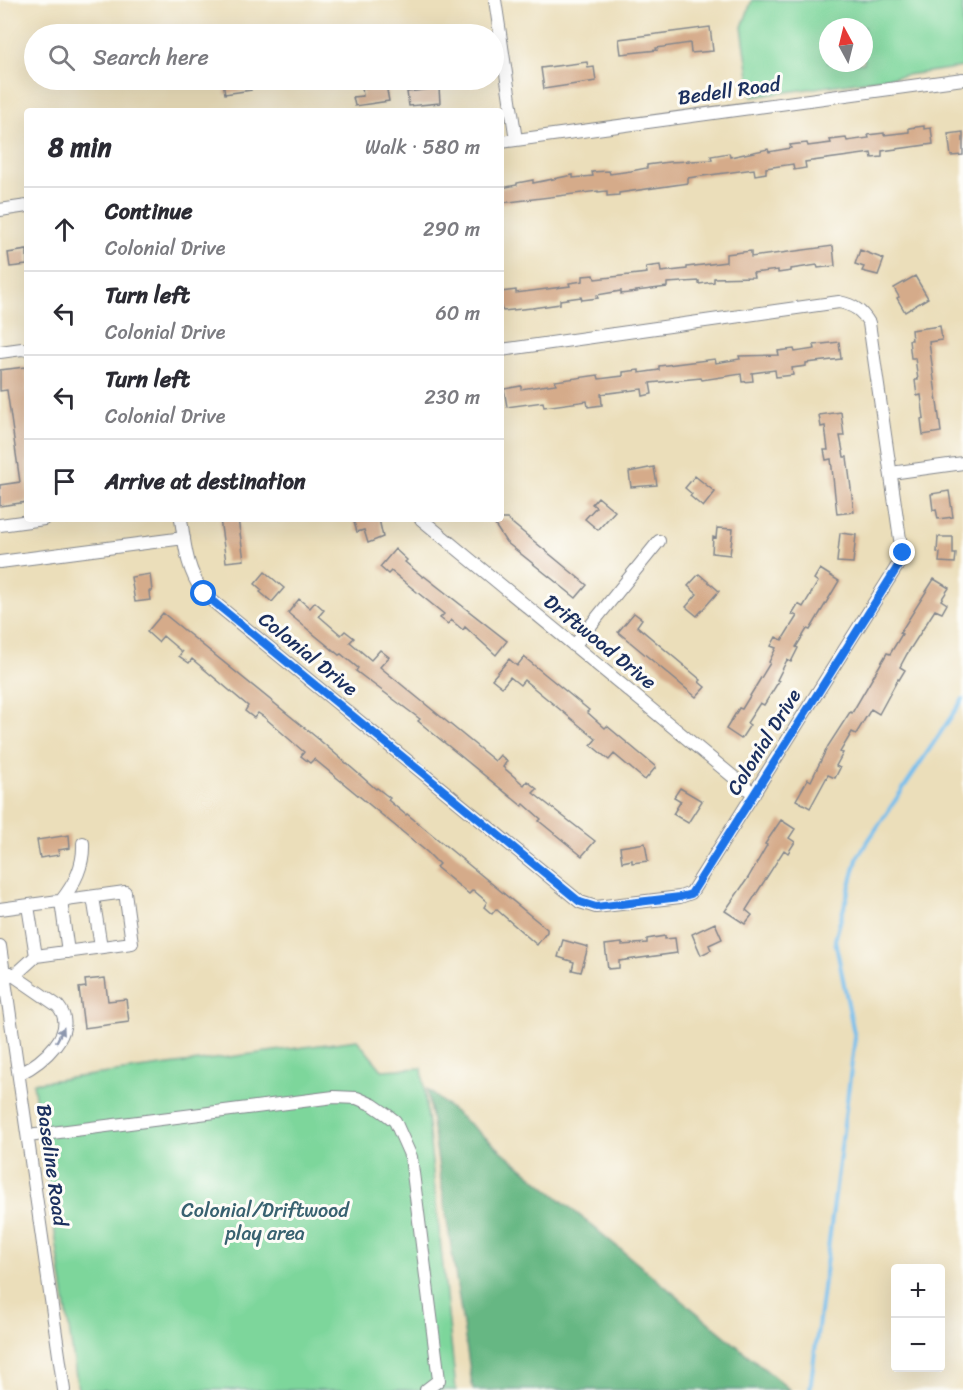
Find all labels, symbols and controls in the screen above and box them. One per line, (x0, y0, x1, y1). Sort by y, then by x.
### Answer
north arrow (819, 18, 873, 72)
search box (24, 24, 504, 90)
text: Search here (93, 38, 209, 77)
icon: search (45, 41, 78, 74)
street label: Bedell Road (676, 66, 784, 115)
text: 8 min (48, 124, 112, 170)
text: Walk · 580 m (365, 130, 480, 165)
text: Continue (105, 192, 193, 231)
text: 290 m (423, 212, 480, 247)
icon: ahead (48, 213, 81, 246)
text: Colonial Drive (105, 231, 225, 266)
text: Turn left (105, 276, 190, 315)
text: 60 m (435, 296, 480, 331)
icon: left (48, 297, 81, 330)
text: Colonial Drive (105, 315, 225, 350)
text: Turn left (105, 360, 190, 399)
text: 230 m (424, 380, 480, 415)
icon: left (48, 381, 81, 414)
text: Colonial Drive (105, 399, 225, 434)
text: Arrive at destination (105, 462, 306, 501)
icon: arrive (48, 465, 81, 498)
route end (889, 539, 915, 565)
route start (190, 580, 216, 606)
street label: Driftwood Drive (536, 585, 664, 699)
street label: Colonial Drive (250, 603, 366, 706)
street label: Colonial Drive (717, 681, 811, 802)
one-way arrow (56, 1026, 65, 1043)
street label: Baseline Road (26, 1102, 78, 1230)
park label: Colonial/Driftwood play area (181, 1193, 350, 1251)
map controls (891, 1264, 945, 1372)
button: + (891, 1264, 945, 1318)
button: − (891, 1318, 945, 1372)

